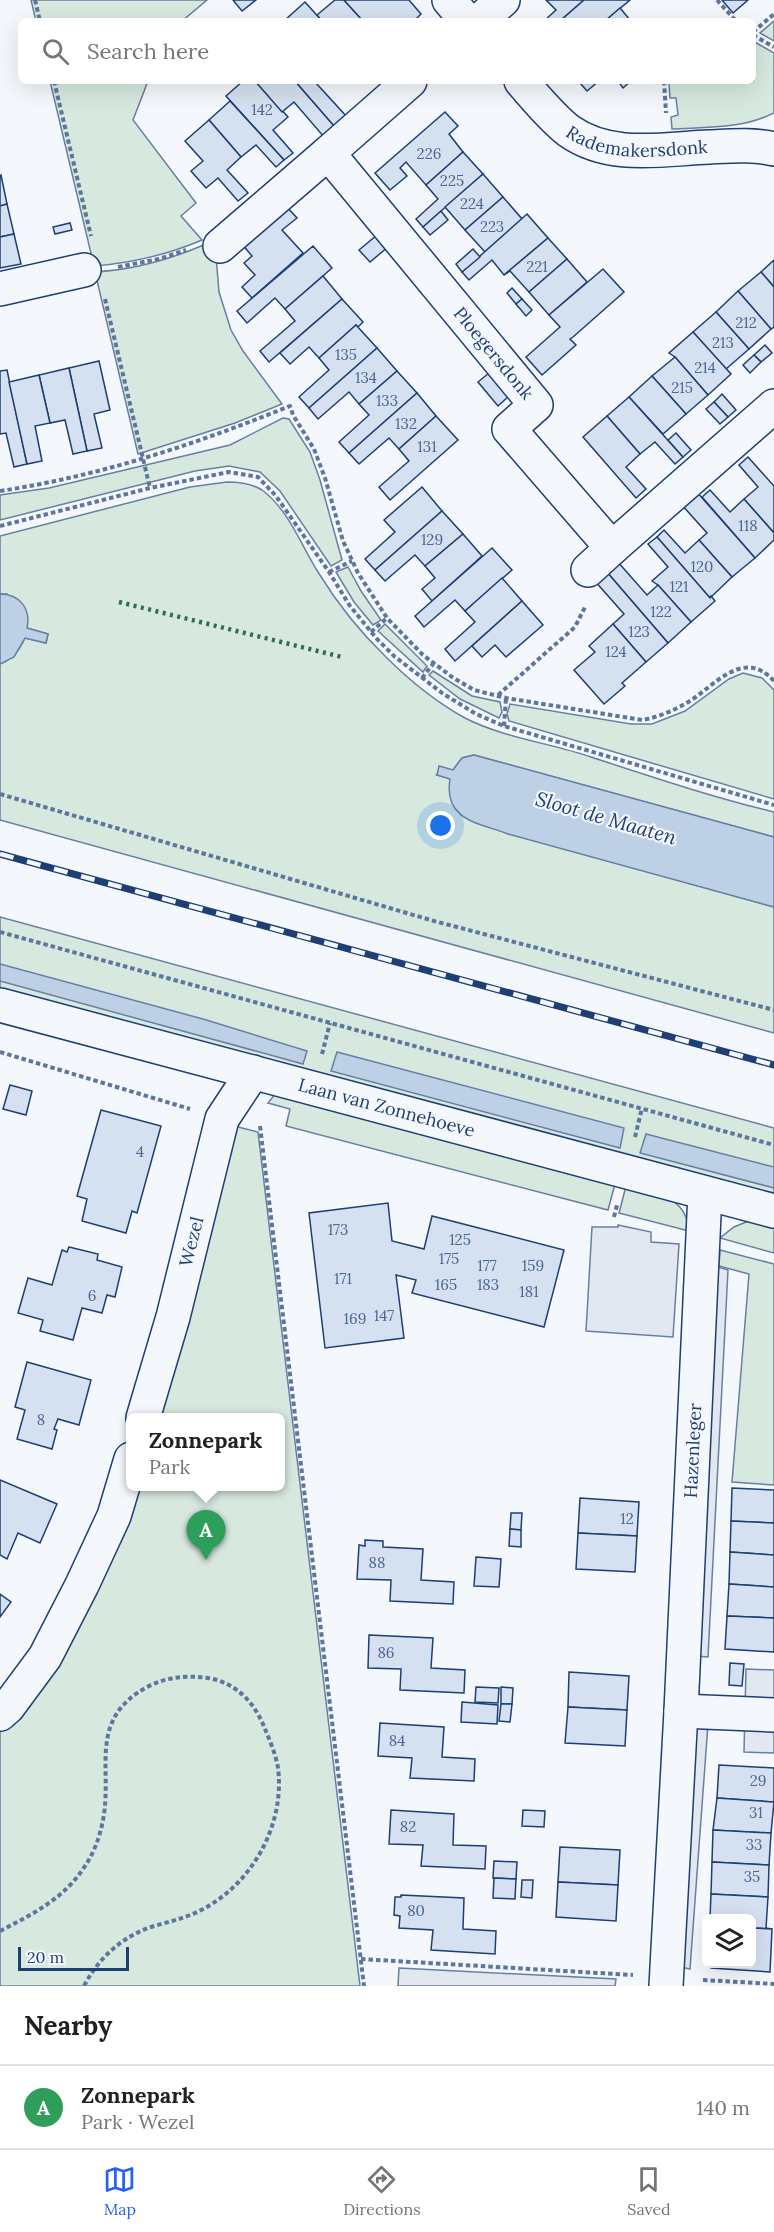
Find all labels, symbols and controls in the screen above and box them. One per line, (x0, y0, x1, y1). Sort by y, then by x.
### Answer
search box (18, 18, 756, 84)
icon: search (39, 35, 72, 68)
text: Search here (87, 37, 209, 65)
house number: 142 (251, 100, 273, 119)
street label: Rademakersdonk (562, 120, 709, 162)
house number: 226 (417, 144, 441, 163)
house number: 225 (440, 171, 464, 190)
house number: 224 (460, 194, 484, 213)
house number: 223 (480, 217, 504, 236)
house number: 221 (526, 257, 548, 276)
street label: Ploegersdonk (449, 302, 539, 405)
house number: 212 (735, 313, 757, 332)
house number: 213 (712, 333, 734, 352)
house number: 135 (335, 345, 357, 364)
house number: 214 (694, 358, 716, 377)
house number: 134 (355, 368, 377, 387)
house number: 215 (671, 378, 693, 397)
house number: 133 (376, 391, 398, 410)
house number: 132 (395, 414, 417, 433)
house number: 131 (417, 437, 437, 456)
house number: 118 (738, 516, 758, 535)
house number: 129 (421, 530, 443, 549)
house number: 120 (691, 557, 713, 576)
house number: 121 (670, 577, 688, 596)
house number: 122 (650, 602, 672, 621)
house number: 123 (628, 622, 650, 641)
house number: 124 (605, 642, 627, 661)
water label: Sloot de Maaten (533, 785, 680, 850)
your location (426, 811, 455, 840)
street label: Laan van Zonnehoeve (296, 1073, 478, 1142)
house number: 4 (136, 1142, 144, 1161)
street label: Wezel (174, 1214, 208, 1269)
house number: 173 (328, 1220, 348, 1239)
house number: 125 (449, 1230, 471, 1249)
house number: 175 (439, 1249, 459, 1268)
house number: 177 (477, 1256, 497, 1275)
house number: 159 (522, 1256, 544, 1275)
house number: 171 (334, 1269, 352, 1288)
house number: 165 (435, 1275, 457, 1294)
house number: 183 (477, 1275, 499, 1294)
house number: 181 (519, 1282, 539, 1301)
house number: 6 (88, 1286, 96, 1305)
house number: 147 (374, 1306, 394, 1325)
house number: 169 (344, 1309, 366, 1328)
street label: Hazenleger (679, 1402, 706, 1499)
house number: 8 (37, 1410, 45, 1429)
popup (126, 1413, 285, 1491)
text: Zonnepark (149, 1426, 262, 1454)
text: Park (149, 1454, 190, 1479)
house number: 12 (620, 1509, 634, 1528)
pin: A (186, 1510, 226, 1560)
house number: 88 (369, 1553, 385, 1572)
house number: 86 (377, 1643, 395, 1662)
house number: 84 (389, 1731, 405, 1750)
house number: 29 (750, 1771, 766, 1790)
house number: 31 (749, 1803, 763, 1822)
house number: 82 (400, 1817, 416, 1836)
house number: 33 (746, 1835, 762, 1854)
house number: 35 (744, 1867, 760, 1886)
house number: 80 (407, 1901, 425, 1920)
map controls (702, 1914, 756, 1968)
button: layers (702, 1914, 756, 1968)
scale bar (18, 1944, 129, 1972)
text: 20 m (27, 1947, 64, 1967)
text: Nearby (24, 2009, 112, 2042)
text: Zonnepark (81, 2081, 195, 2109)
text: A (37, 2095, 50, 2120)
text: 140 m (696, 2095, 750, 2120)
text: Park · Wezel (81, 2109, 194, 2134)
tab: Map (103, 2163, 136, 2219)
tab: Directions (343, 2163, 421, 2219)
tab: Saved (627, 2163, 671, 2219)

